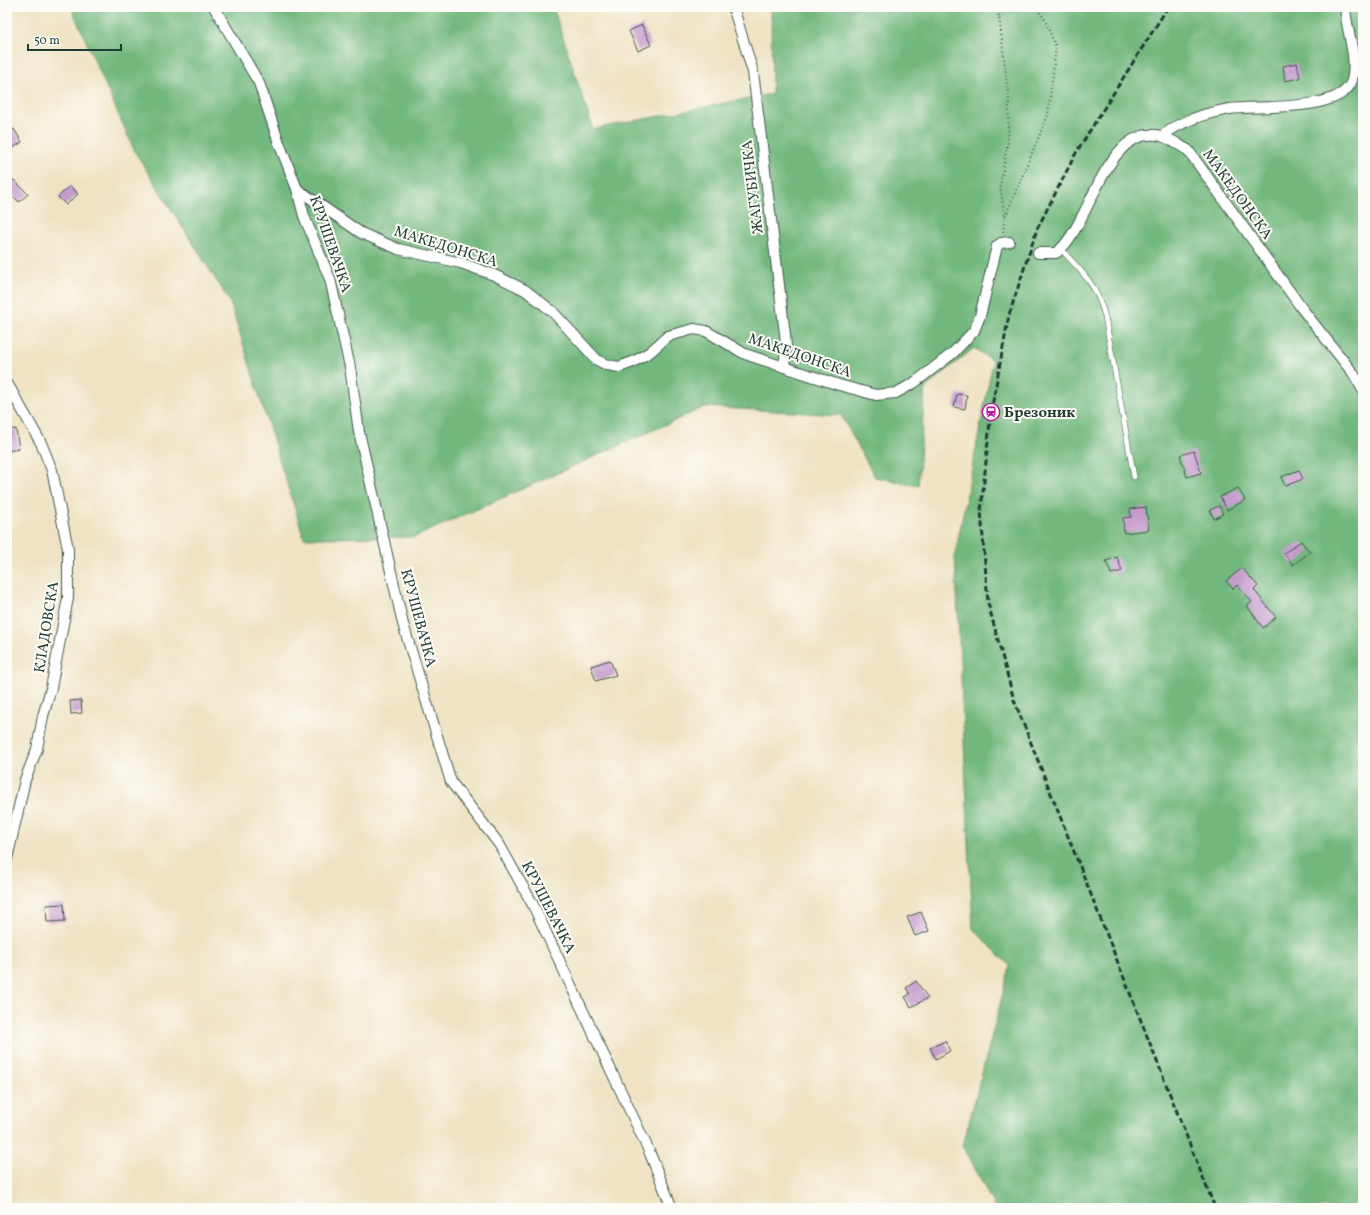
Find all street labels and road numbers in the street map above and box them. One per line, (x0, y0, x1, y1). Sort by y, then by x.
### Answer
street label: ЖАГУБИЧКА (737, 138, 770, 235)
street label: МАКЕДОНСКА (1197, 145, 1277, 245)
street label: КРУШЕВАЧКА (303, 193, 356, 296)
street label: МАКЕДОНСКА (391, 222, 500, 273)
street label: МАКЕДОНСКА (745, 329, 854, 384)
street label: КРУШЕВАЧКА (394, 567, 441, 670)
street label: КЛАДОВСКА (30, 579, 65, 675)
street label: КРУШЕВАЧКА (515, 858, 580, 958)

